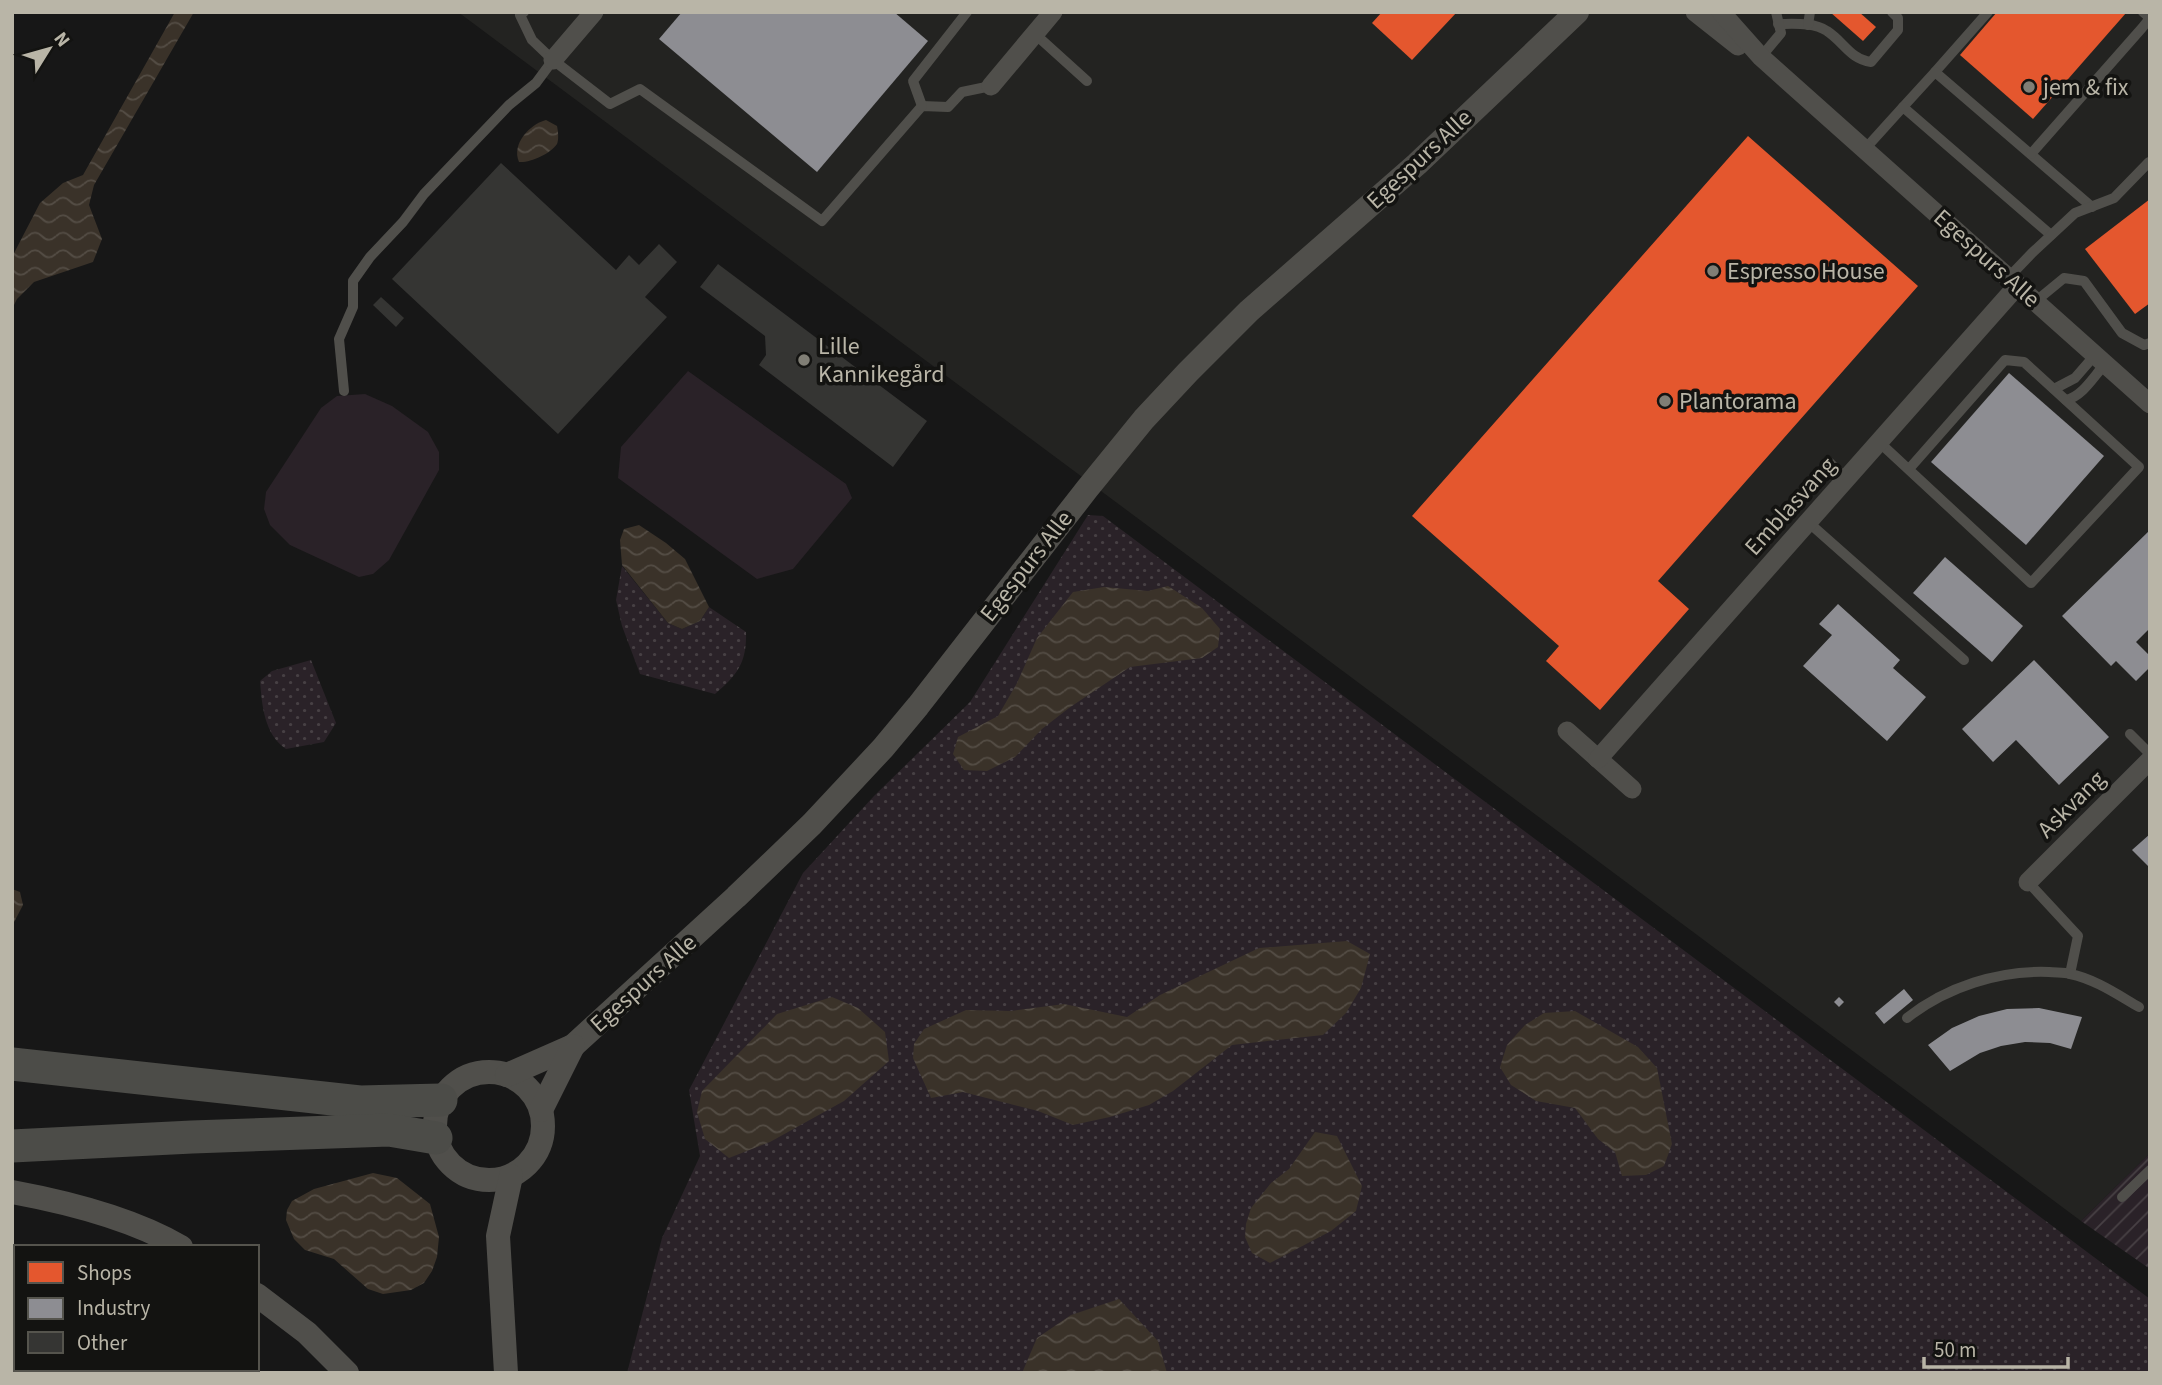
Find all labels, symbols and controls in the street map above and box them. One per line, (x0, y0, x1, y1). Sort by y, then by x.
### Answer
north arrow (14, 14, 84, 84)
text: N (47, 26, 76, 53)
place label: jem & fix (2042, 70, 2129, 105)
marker: jem & fix (2021, 79, 2037, 95)
street label: Egespurs Alle (1359, 101, 1480, 218)
street label: Egespurs Alle (1926, 201, 2048, 316)
place label: Espresso House (1727, 254, 1885, 289)
marker: Espresso House (1705, 263, 1721, 279)
place label: Lille Kannikegård (818, 329, 944, 392)
marker: Lille Kannikegård (796, 352, 812, 368)
place label: Plantorama (1679, 384, 1797, 419)
marker: Plantorama (1657, 393, 1673, 409)
street label: Emblasvang (1737, 449, 1844, 563)
street label: Egespurs Alle (972, 503, 1081, 629)
street label: Askvang (2029, 762, 2113, 846)
street label: Egespurs Alle (582, 926, 704, 1041)
legend (14, 1245, 259, 1371)
text: Shops (77, 1258, 132, 1288)
text: Industry (77, 1293, 150, 1323)
scale bar (1924, 1326, 2068, 1370)
text: Other (77, 1328, 128, 1358)
text: 50 m (1934, 1335, 1976, 1365)

